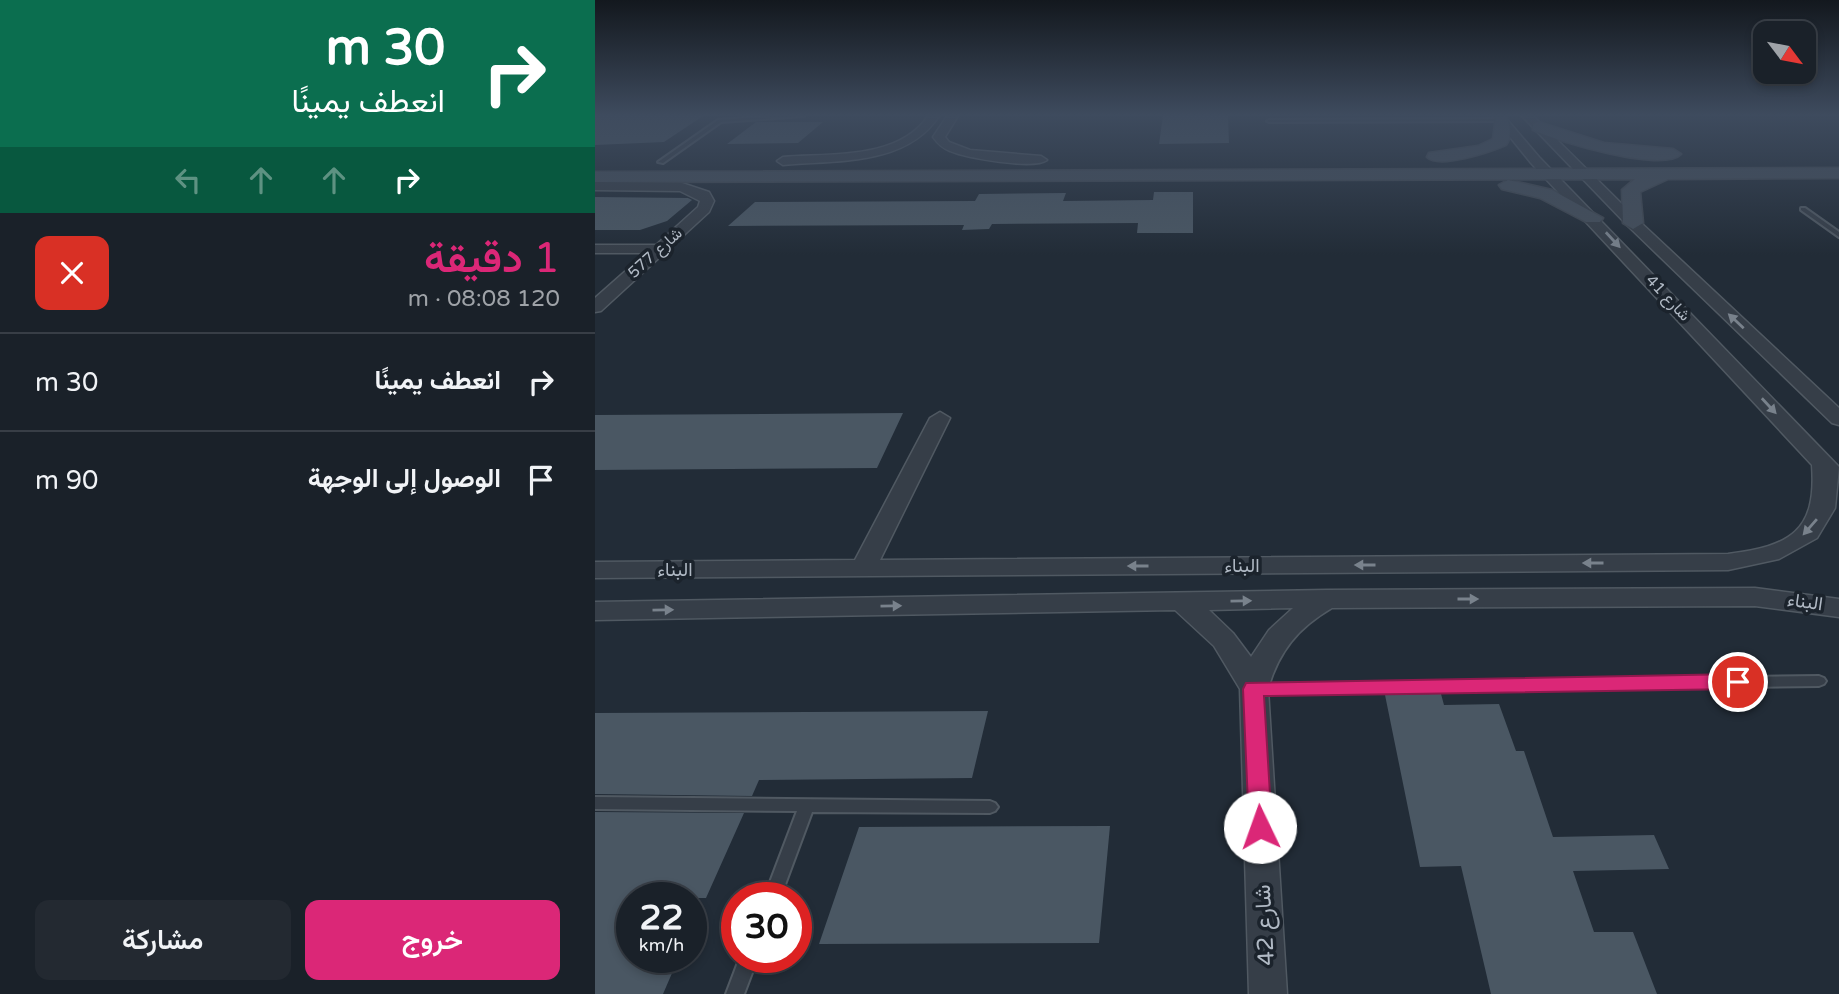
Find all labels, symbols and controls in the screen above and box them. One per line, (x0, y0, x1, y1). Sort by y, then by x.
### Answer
text: 30 m (326, 19, 445, 78)
north arrow (1753, 21, 1817, 84)
map controls (1753, 21, 1816, 84)
icon: right (469, 28, 560, 119)
text: انعطف يمينًا (291, 83, 445, 121)
icon: left (169, 161, 207, 199)
icon: ahead (242, 161, 280, 199)
icon: ahead (315, 161, 353, 199)
icon: right (388, 161, 426, 199)
street label: شارع 577 (624, 223, 687, 283)
one-way arrow (1605, 231, 1621, 248)
text: 1 دقيقة (424, 233, 560, 284)
button: close (35, 236, 109, 310)
street label: شارع 41 (1641, 271, 1695, 326)
text: 120 m · 08:08 (408, 285, 560, 313)
one-way arrow (1728, 314, 1745, 330)
icon: right (522, 363, 560, 401)
text: انعطف يمينًا (374, 365, 501, 396)
text: 30 m (35, 367, 98, 398)
one-way arrow (1761, 397, 1777, 415)
icon: arrive (522, 461, 560, 499)
text: الوصول إلى الوجهة (308, 463, 501, 494)
text: 90 m (35, 465, 98, 496)
one-way arrow (1802, 518, 1818, 536)
street label: البناء (1224, 555, 1260, 577)
one-way arrow (1582, 557, 1604, 569)
street label: البناء (657, 559, 693, 581)
one-way arrow (1354, 559, 1376, 571)
one-way arrow (1127, 561, 1149, 572)
street label: البناء (1786, 589, 1824, 615)
one-way arrow (1457, 593, 1479, 605)
one-way arrow (1230, 595, 1252, 606)
one-way arrow (880, 600, 902, 612)
one-way arrow (652, 604, 674, 615)
pin (1708, 652, 1768, 712)
icon: arrive (1719, 663, 1757, 701)
position arrow (1223, 790, 1297, 864)
speed limit sign: 30 (721, 882, 812, 973)
street label: شارع 42 (1249, 884, 1282, 966)
text: 22 (640, 897, 683, 939)
button: مشاركة (35, 900, 291, 980)
button: خروج (305, 900, 560, 980)
text: km/h (639, 934, 684, 956)

